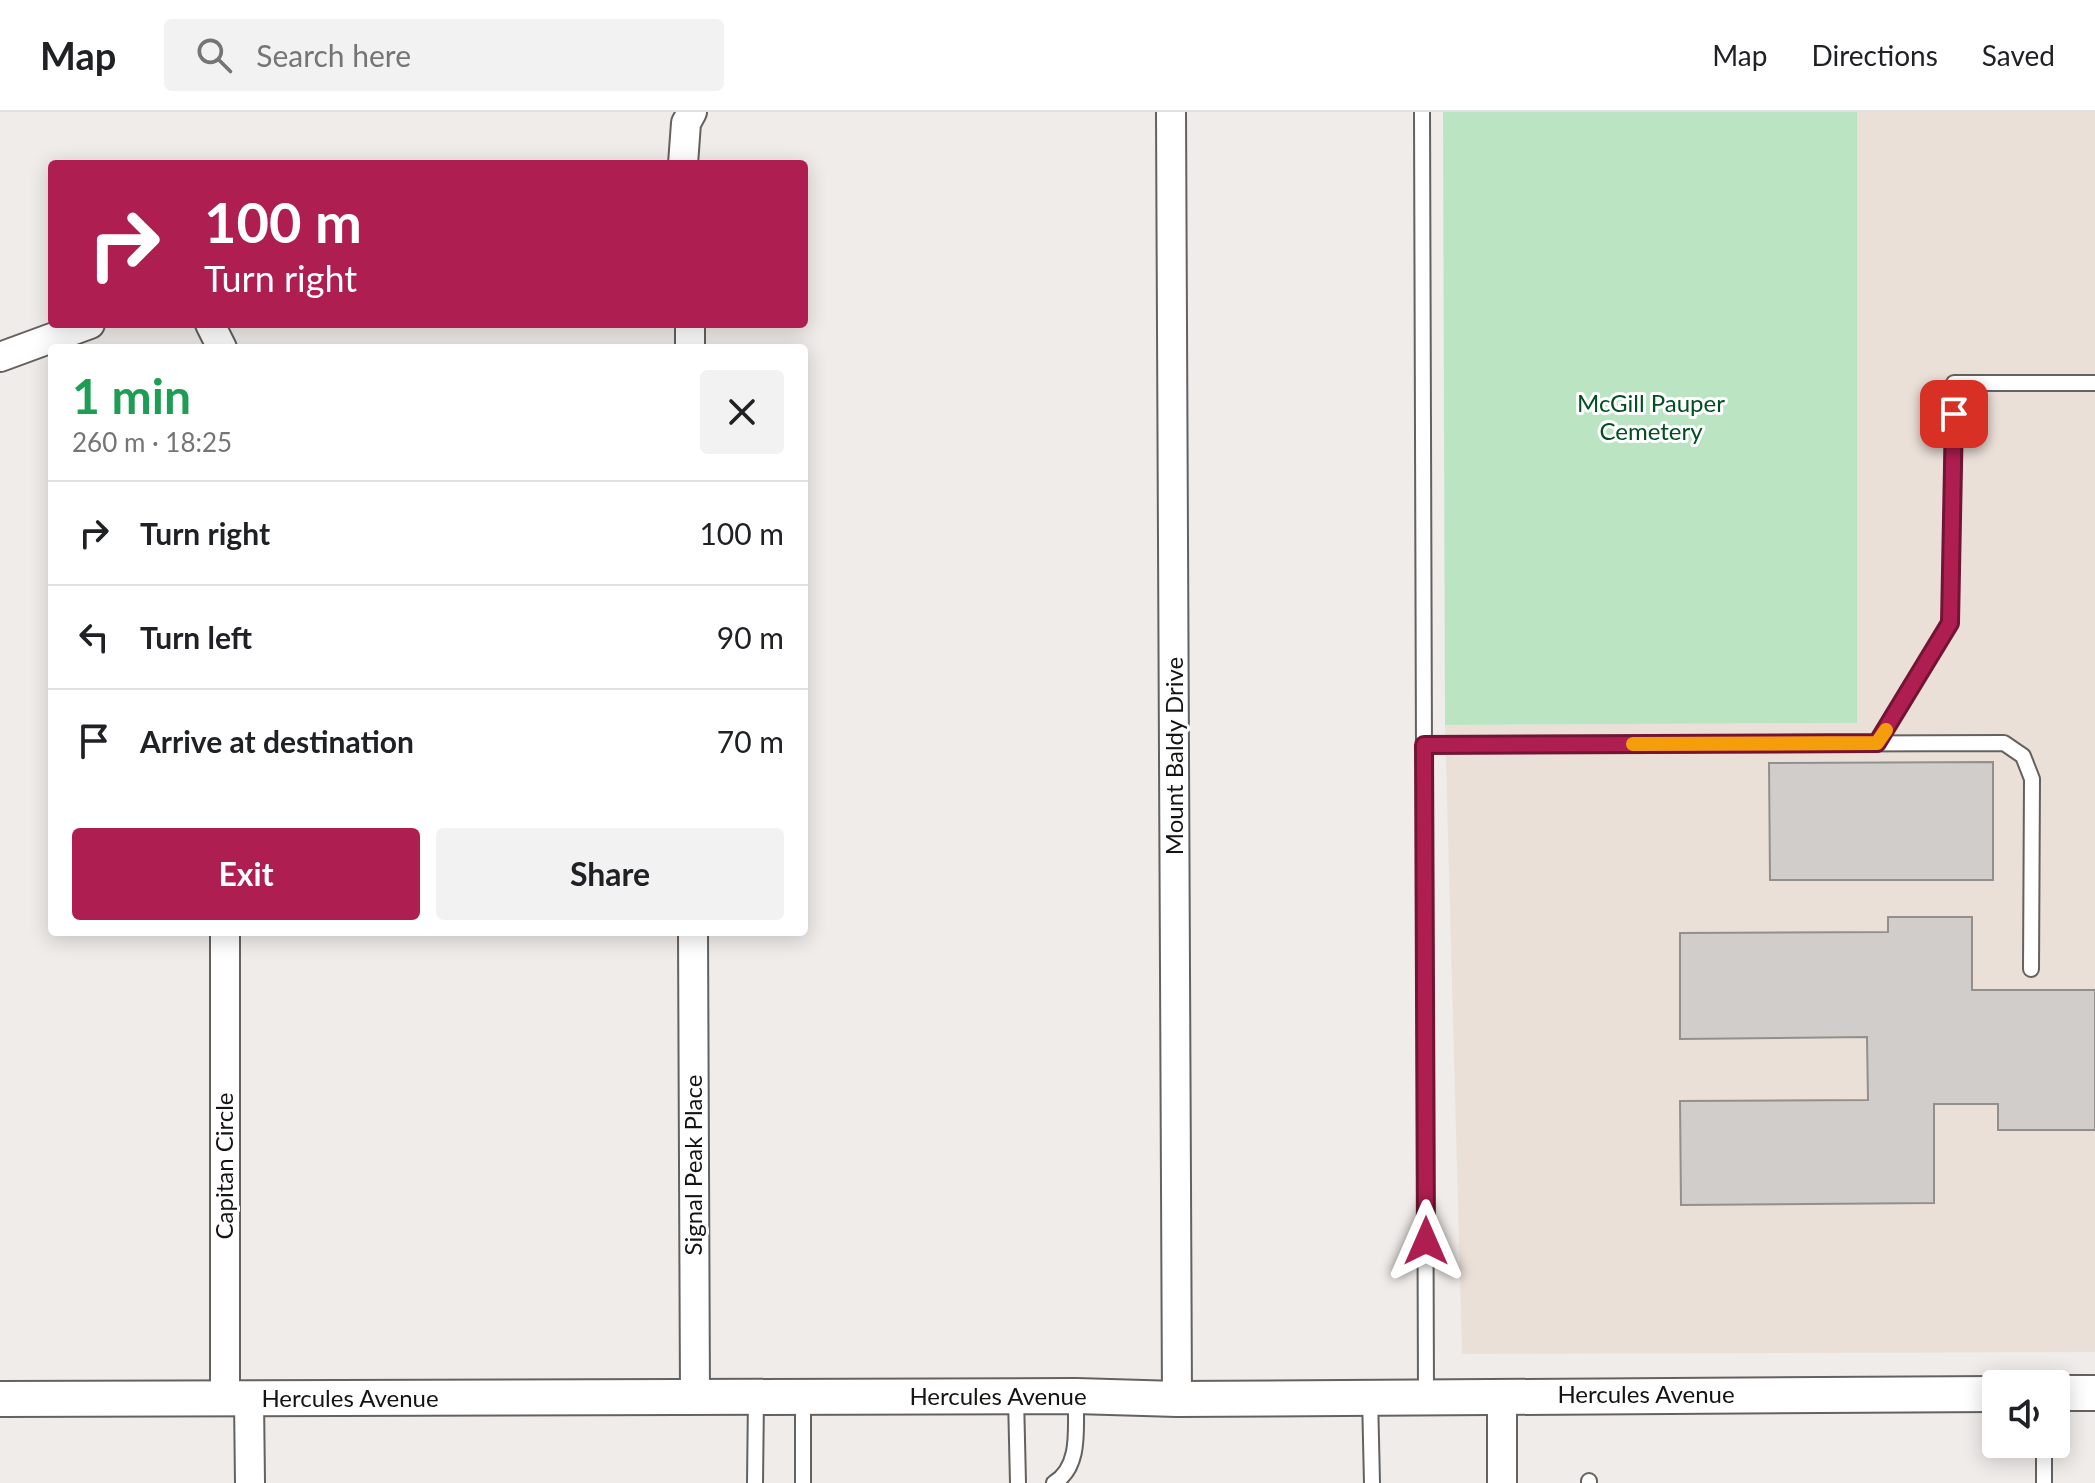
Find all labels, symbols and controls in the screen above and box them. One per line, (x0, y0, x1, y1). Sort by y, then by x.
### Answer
search box (164, 19, 724, 91)
text: Map (40, 32, 116, 78)
icon: search (192, 33, 236, 77)
text: Search here (256, 37, 411, 73)
text: Map (1712, 38, 1767, 72)
text: Directions (1811, 38, 1938, 72)
text: Saved (1982, 38, 2055, 72)
text: 100 m (204, 188, 362, 255)
icon: right (72, 192, 176, 296)
text: Turn right (204, 256, 357, 300)
text: 1 min (72, 367, 191, 424)
button: close (700, 370, 784, 454)
pin (1920, 380, 1988, 448)
park label: McGill Pauper Cemetery (1577, 388, 1725, 445)
icon: arrive (1932, 392, 1976, 436)
text: 260 m · 18:25 (72, 426, 232, 458)
icon: right (72, 511, 116, 555)
text: Turn right (140, 515, 270, 551)
text: 100 m (699, 515, 784, 551)
icon: left (72, 615, 116, 659)
text: Turn left (140, 619, 252, 655)
text: 90 m (717, 619, 784, 655)
street label: Mount Baldy Drive (1159, 657, 1188, 855)
icon: arrive (72, 719, 116, 763)
text: Arrive at destination (140, 723, 414, 759)
text: 70 m (717, 723, 784, 759)
button: Exit (72, 828, 420, 920)
button: Share (436, 828, 784, 920)
street label: Signal Peak Place (678, 1075, 707, 1255)
street label: Capitan Circle (209, 1092, 238, 1240)
position arrow (1384, 1199, 1468, 1283)
map controls (1982, 1370, 2070, 1458)
button: sound (1982, 1370, 2070, 1458)
street label: Hercules Avenue (1557, 1379, 1735, 1408)
street label: Hercules Avenue (909, 1381, 1087, 1410)
street label: Hercules Avenue (261, 1383, 439, 1412)

